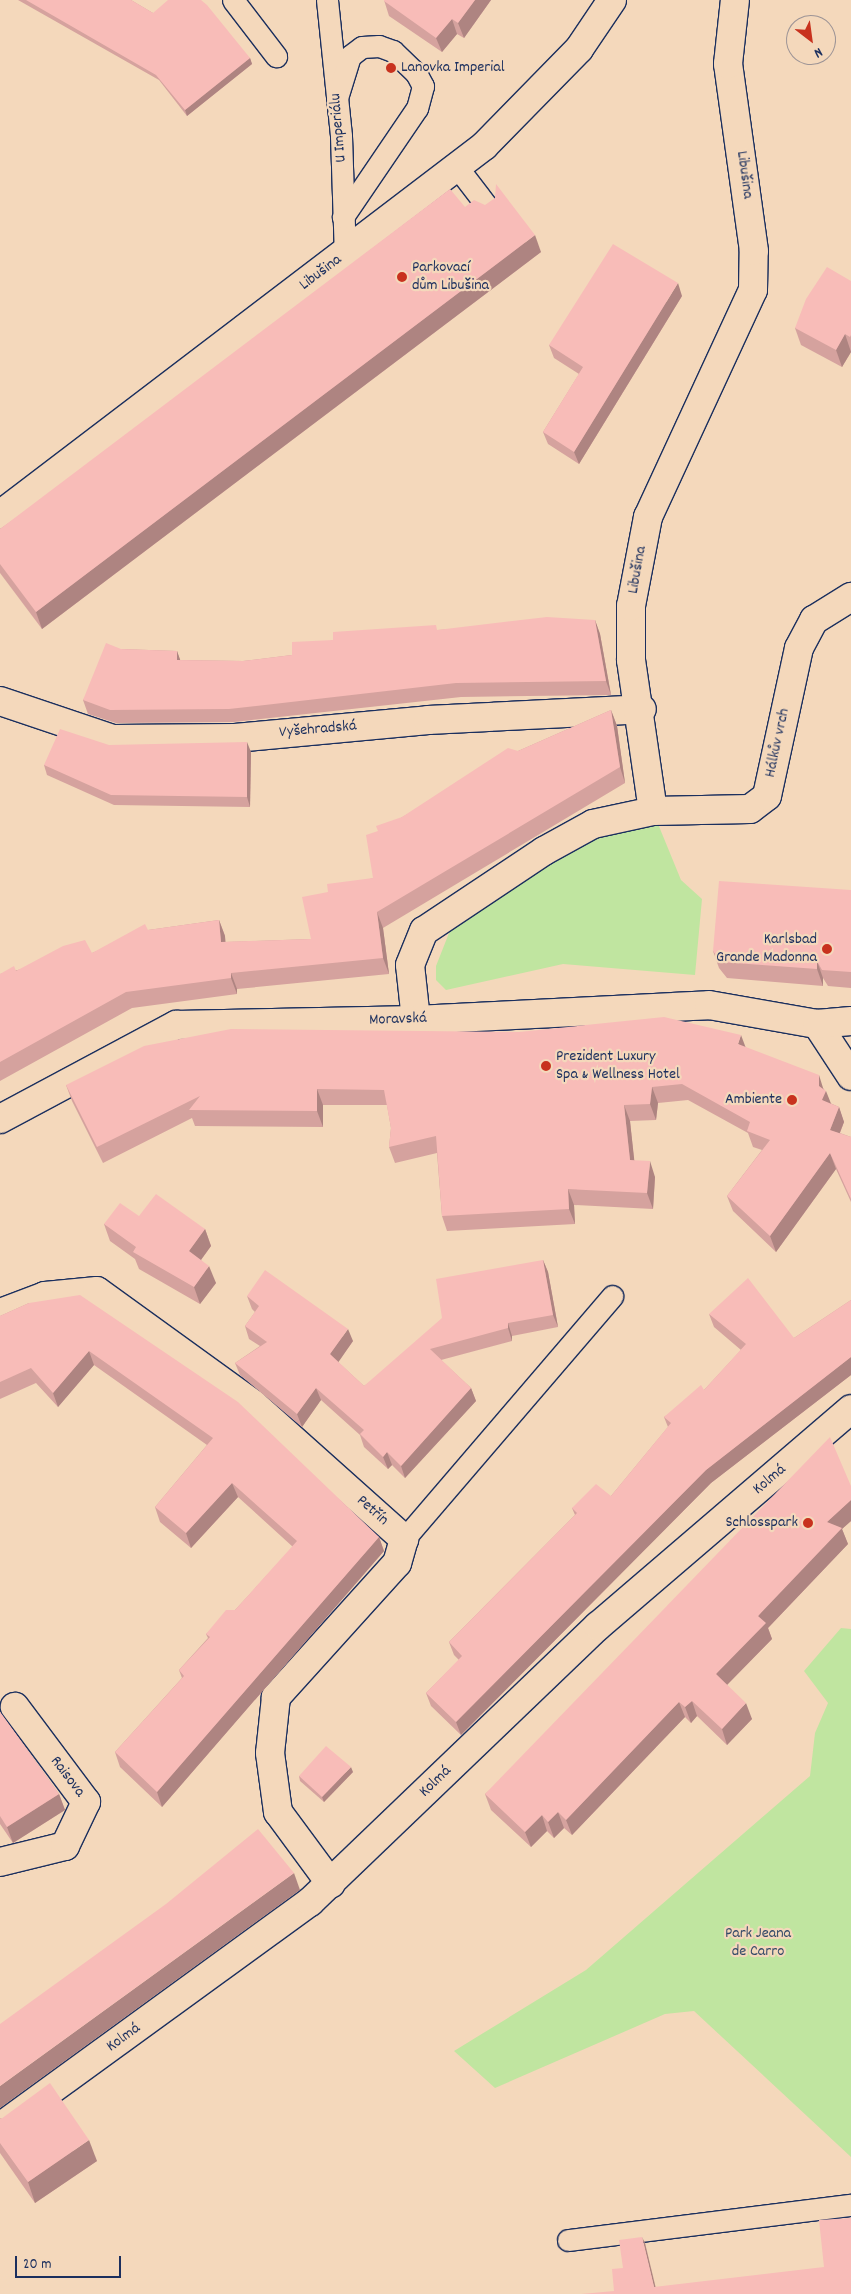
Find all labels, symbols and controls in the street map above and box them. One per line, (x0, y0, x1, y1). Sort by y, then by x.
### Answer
north arrow (786, 15, 836, 65)
text: N (810, 42, 826, 63)
place label: Lanovka Imperial (401, 58, 505, 78)
marker: Lanovka Imperial (385, 62, 397, 74)
street label: U Imperiálu (326, 93, 352, 163)
street label: Libušina (731, 150, 757, 200)
street label: Libušina (296, 251, 346, 295)
place label: Parkovací dům Libušina (412, 258, 489, 296)
marker: Parkovací dům Libušina (396, 271, 408, 283)
street label: Libušina (624, 545, 652, 595)
street label: Hálkův vrch (761, 707, 795, 779)
street label: Vyšehradská (278, 717, 358, 743)
place label: Karlsbad Grande Madonna (716, 930, 817, 968)
marker: Karlsbad Grande Madonna (821, 943, 833, 955)
street label: Moravská (369, 1009, 427, 1031)
place label: Prezident Luxury Spa & Wellness Hotel (556, 1047, 680, 1085)
marker: Prezident Luxury Spa & Wellness Hotel (540, 1060, 552, 1072)
place label: Ambiente (725, 1090, 782, 1110)
marker: Ambiente (786, 1094, 798, 1106)
street label: Kolmá (750, 1461, 790, 1499)
street label: Petřín (352, 1492, 392, 1530)
place label: Schlosspark (725, 1513, 798, 1533)
marker: Schlosspark (802, 1517, 814, 1529)
street label: Raisova (45, 1753, 89, 1801)
street label: Kolmá (416, 1762, 456, 1802)
park label: Park Jeana de Carro (725, 1924, 791, 1962)
street label: Kolmá (103, 2019, 145, 2057)
scale bar (18, 2246, 124, 2278)
text: 20 m (23, 2254, 51, 2276)

